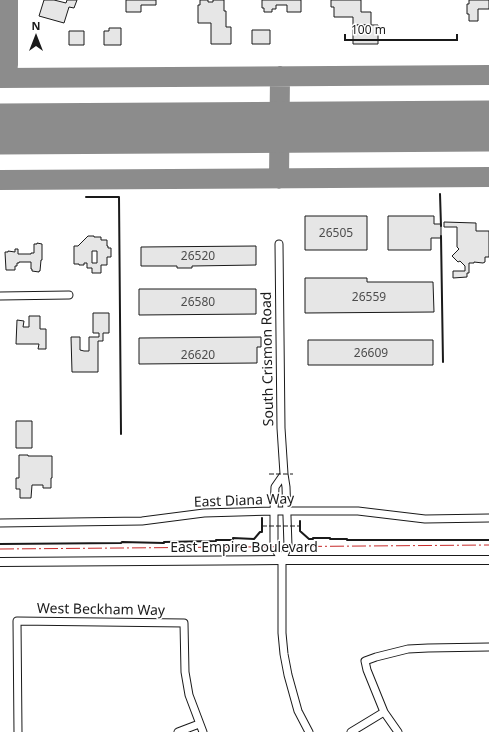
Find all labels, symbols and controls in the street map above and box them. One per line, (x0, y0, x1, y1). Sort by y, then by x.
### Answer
north arrow (16, 16, 56, 56)
scale bar (345, 16, 457, 42)
text: N (32, 18, 40, 33)
text: 100 m (351, 21, 386, 38)
house number: 26505 (319, 224, 353, 241)
house number: 26520 (181, 247, 215, 264)
house number: 26559 (352, 288, 386, 305)
street label: South Crismon Road (256, 292, 277, 426)
house number: 26580 (181, 293, 215, 310)
house number: 26609 (354, 344, 388, 361)
house number: 26620 (181, 346, 215, 363)
street label: East Diana Way (193, 488, 295, 511)
street label: East Empire Boulevard (170, 537, 318, 556)
street label: West Beckham Way (37, 598, 166, 619)

